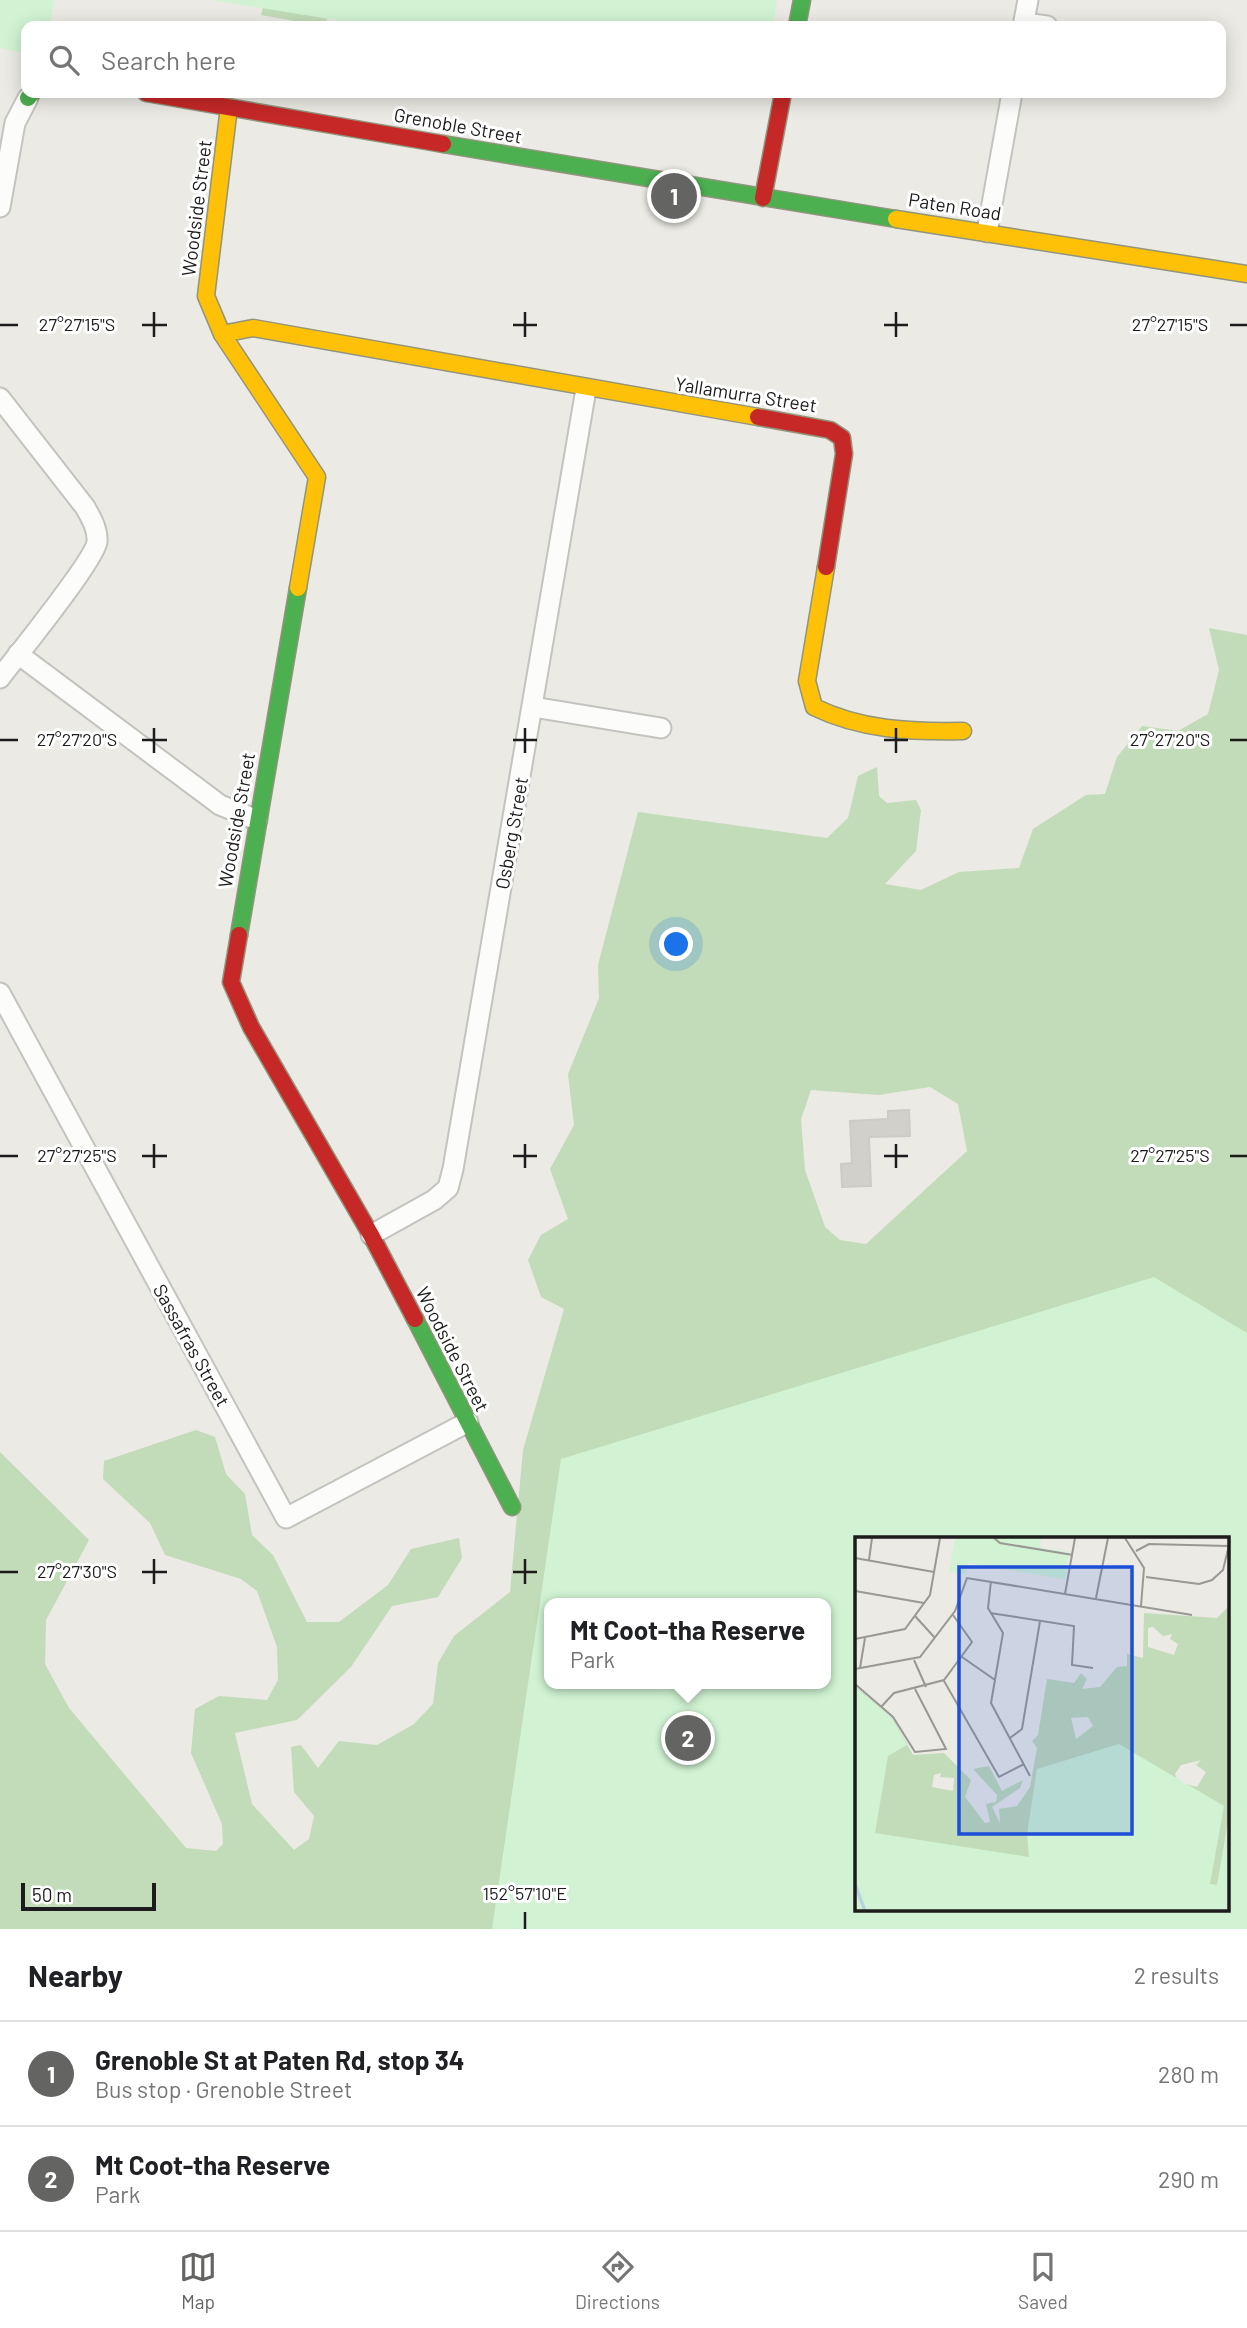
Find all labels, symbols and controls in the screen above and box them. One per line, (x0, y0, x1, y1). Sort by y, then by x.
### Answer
search box (21, 21, 1226, 98)
icon: search (45, 41, 83, 79)
text: Search here (101, 44, 236, 75)
street label: Grenoble Street (392, 102, 524, 148)
street label: Woodside Street (176, 139, 216, 277)
pin: 1 (651, 170, 697, 222)
street label: Paten Road (907, 187, 1003, 225)
text: 27°27'15"S (39, 313, 115, 335)
text: 27°27'15"S (1132, 313, 1208, 335)
street label: Yallamurra Street (674, 371, 818, 417)
text: 27°27'20"S (37, 728, 117, 750)
text: 27°27'20"S (1130, 728, 1210, 750)
street label: Woodside Street (213, 751, 259, 889)
street label: Osberg Street (490, 775, 532, 891)
your location (659, 927, 693, 961)
text: 27°27'25"S (37, 1144, 117, 1166)
text: 27°27'25"S (1130, 1144, 1210, 1166)
street label: Sassafras Street (149, 1280, 235, 1410)
street label: Woodside Street (412, 1283, 494, 1415)
inset map (855, 1537, 1230, 1912)
text: 27°27'30"S (37, 1560, 117, 1582)
popup (544, 1598, 831, 1689)
text: Mt Coot-tha Reserve (570, 1614, 805, 1645)
text: Park (570, 1645, 615, 1673)
pin: 2 (665, 1712, 711, 1764)
scale bar (21, 1880, 156, 1912)
text: 152°57'10"E (483, 1882, 567, 1904)
text: 50 m (32, 1883, 72, 1906)
text: Nearby (28, 1957, 123, 1993)
text: 2 results (1134, 1961, 1219, 1989)
text: Grenoble St at Paten Rd, stop 34 (95, 2044, 465, 2075)
text: 1 (47, 2060, 55, 2088)
text: 280 m (1158, 2060, 1219, 2088)
text: Bus stop · Grenoble Street (95, 2075, 352, 2103)
text: Mt Coot-tha Reserve (95, 2149, 330, 2180)
text: 2 (45, 2165, 57, 2193)
text: 290 m (1158, 2165, 1219, 2193)
text: Park (95, 2180, 140, 2208)
tab: Map (179, 2248, 217, 2313)
tab: Directions (575, 2248, 660, 2313)
tab: Saved (1018, 2248, 1068, 2313)

